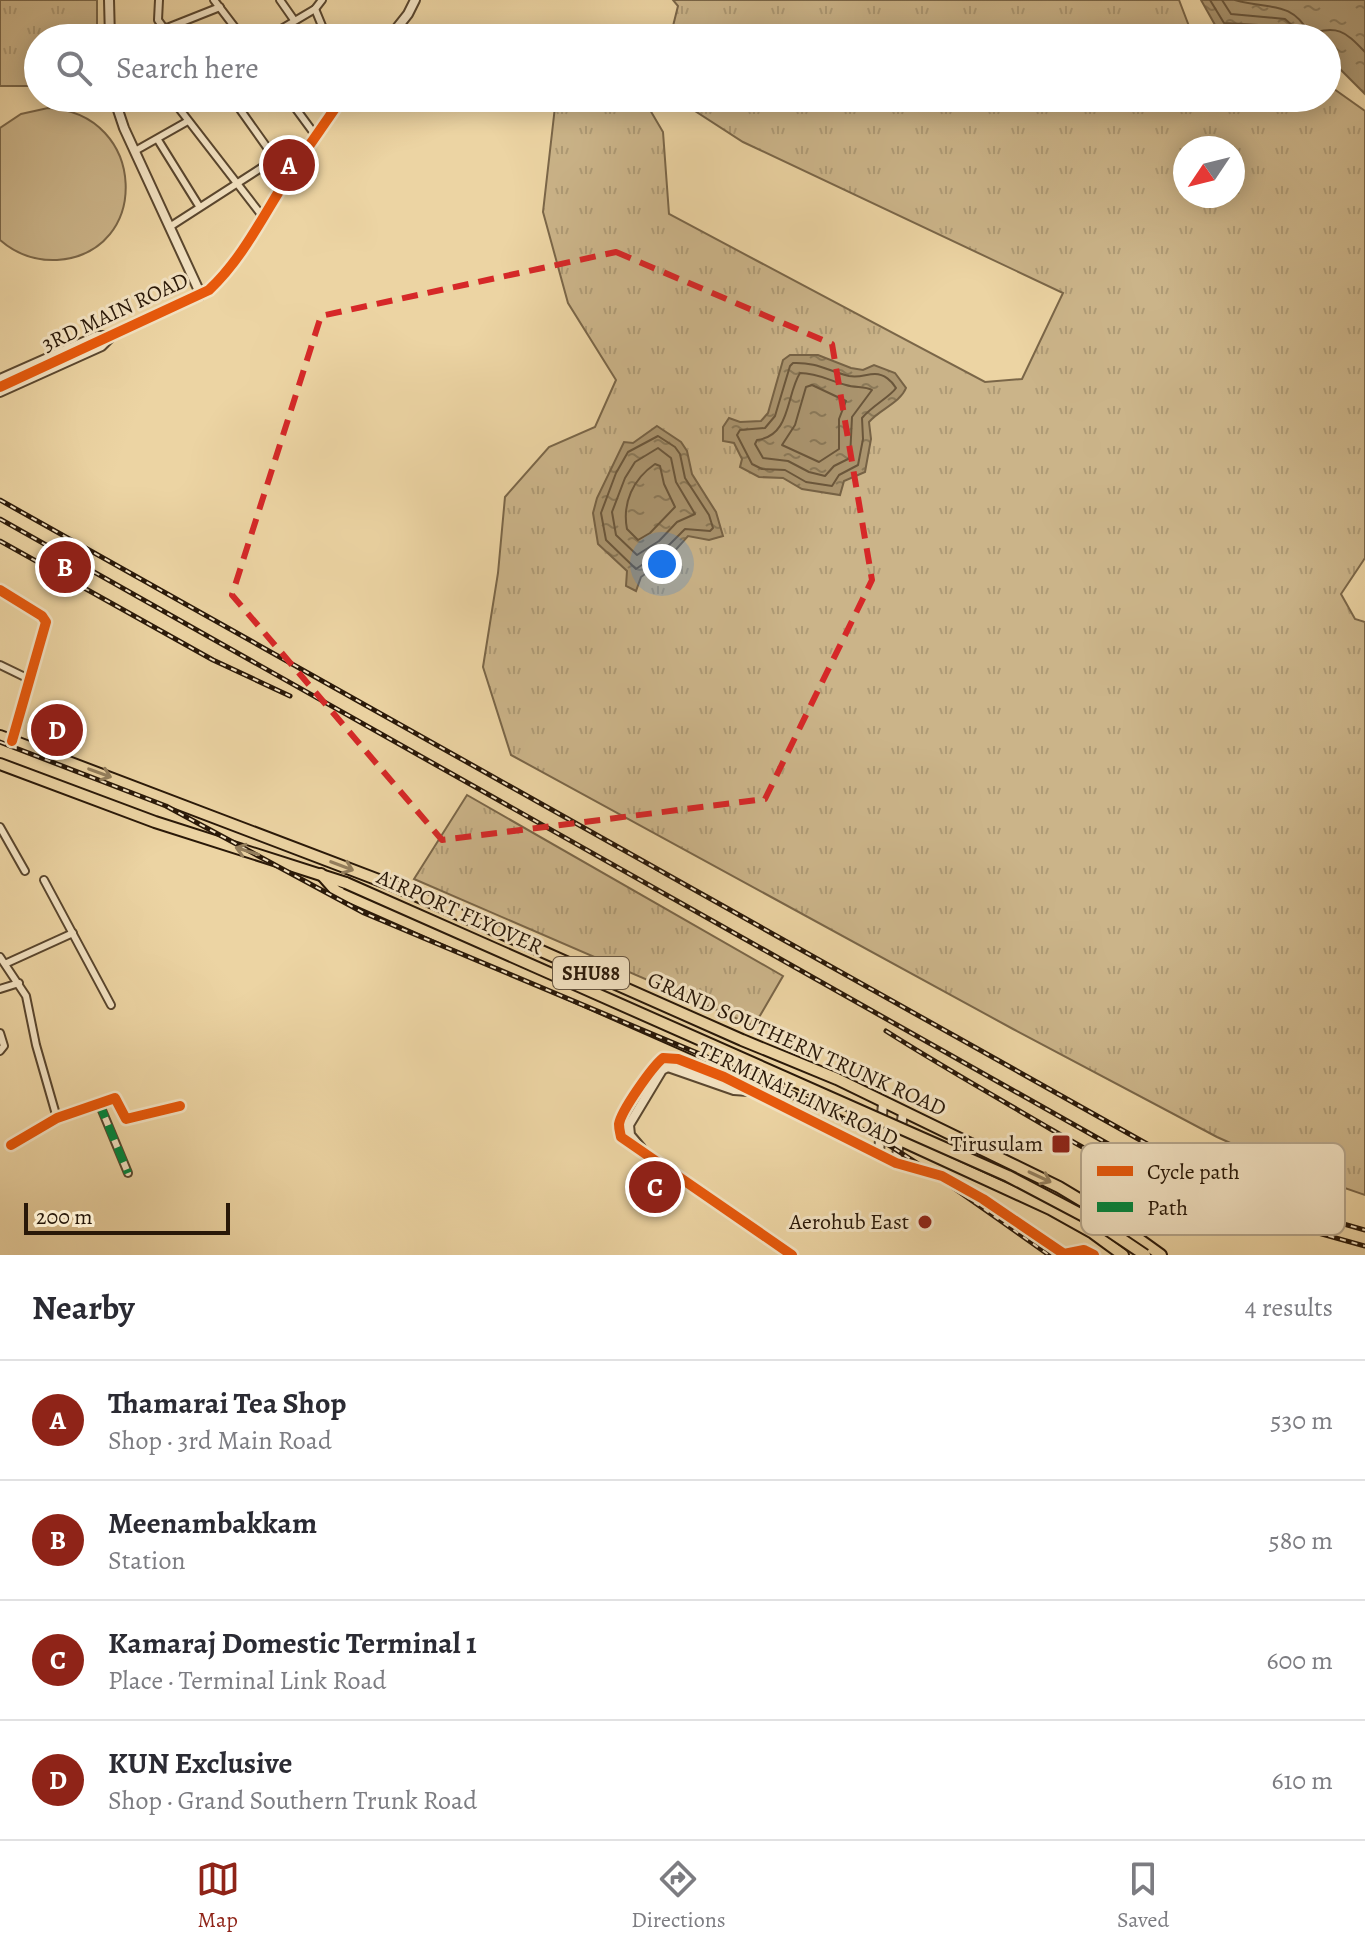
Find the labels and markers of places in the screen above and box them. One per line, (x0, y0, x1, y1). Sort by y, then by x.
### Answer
pin: A (263, 135, 315, 195)
pin: B (39, 537, 91, 597)
pin: D (31, 700, 83, 760)
place label: Tirusulam (950, 1129, 1043, 1159)
marker: Tirusulam (1050, 1133, 1072, 1155)
pin: C (629, 1157, 681, 1217)
place label: Aerohub East (788, 1207, 909, 1237)
marker: Aerohub East (916, 1213, 934, 1231)

